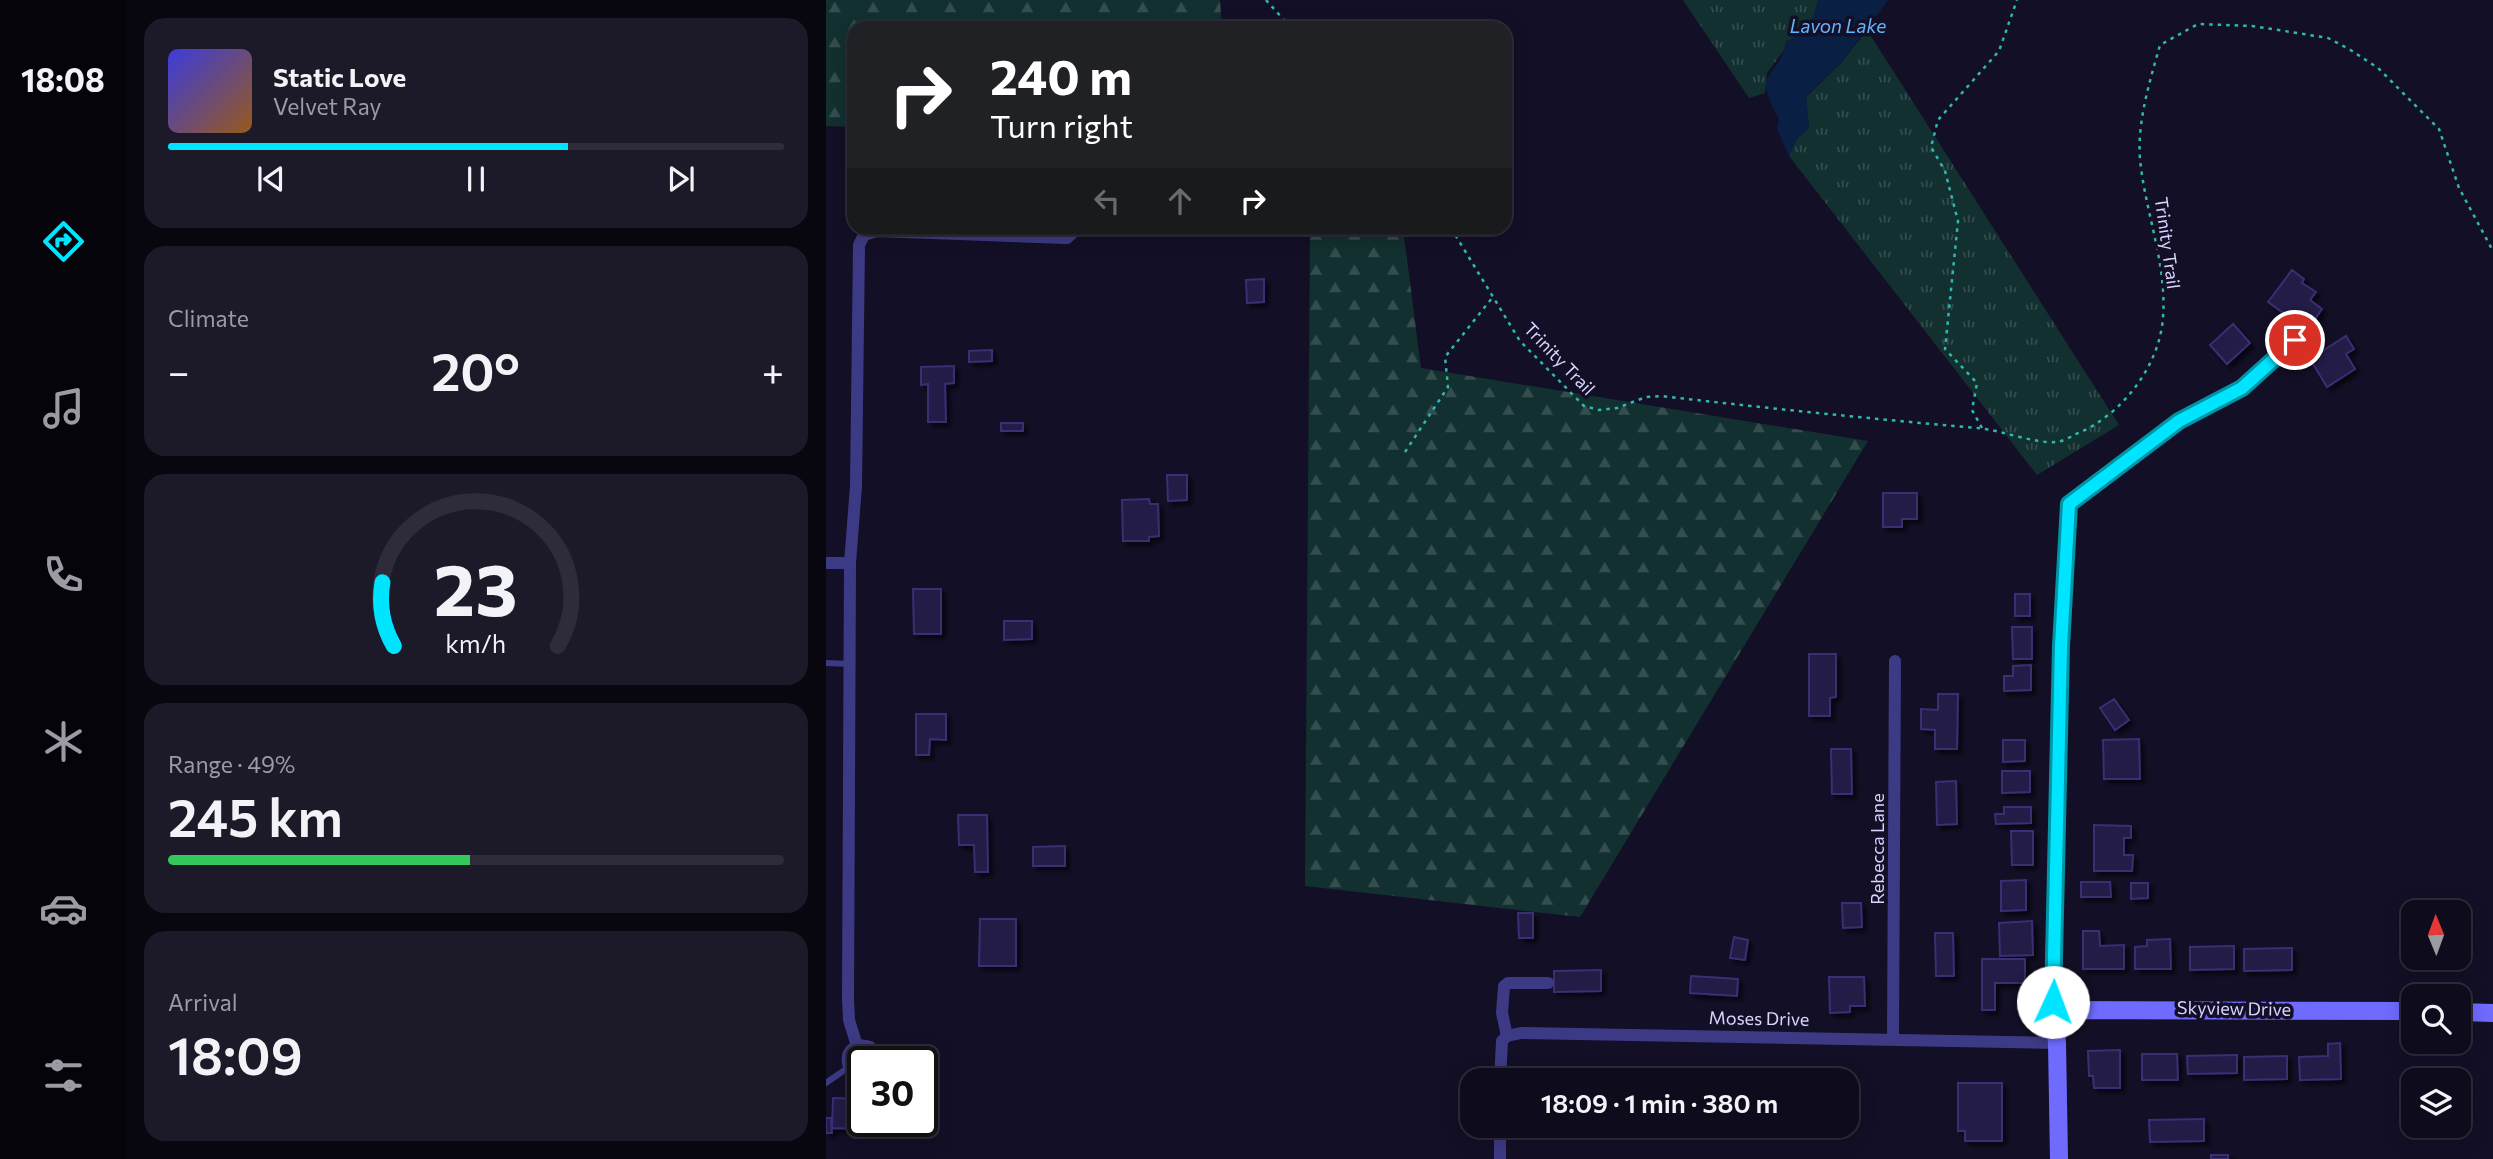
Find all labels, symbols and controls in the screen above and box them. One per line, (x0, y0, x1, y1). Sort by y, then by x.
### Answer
water label: Lavon Lake (1790, 14, 1886, 37)
text: 240 m (990, 45, 1132, 105)
icon: right (875, 49, 966, 140)
text: 18:08 (21, 59, 105, 99)
text: Static Love (273, 61, 406, 92)
text: Velvet Ray (273, 92, 381, 120)
text: Turn right (990, 105, 1133, 145)
icon: previous (252, 160, 290, 198)
icon: pause (457, 160, 495, 198)
icon: next (662, 160, 700, 198)
icon: left (1088, 182, 1126, 220)
icon: ahead (1161, 182, 1199, 220)
icon: right (1234, 182, 1272, 220)
street label: Trinity Trail (2151, 195, 2185, 290)
icon: directions (39, 217, 88, 266)
text: Climate (168, 304, 249, 332)
pin (2265, 310, 2325, 370)
street label: Trinity Trail (1520, 317, 1600, 399)
icon: arrive (2276, 321, 2314, 359)
text: 20° (431, 338, 520, 402)
text: − (168, 347, 190, 394)
text: + (762, 347, 784, 394)
icon: music (39, 384, 88, 433)
text: 23 (434, 542, 518, 631)
icon: phone (39, 550, 88, 599)
text: km/h (446, 627, 506, 657)
icon: climate (39, 717, 88, 766)
text: Range · 49% (168, 750, 295, 778)
text: 245 km (168, 784, 343, 848)
street label: Rebecca Lane (1866, 793, 1888, 905)
icon: car (39, 884, 88, 933)
north arrow (2401, 900, 2471, 970)
map controls (2401, 900, 2471, 1138)
position arrow (2016, 965, 2090, 1039)
button: search (2401, 984, 2471, 1054)
text: Arrival (168, 988, 238, 1016)
street label: Skyview Drive (2177, 996, 2291, 1020)
street label: Moses Drive (1709, 1006, 1809, 1030)
text: 18:09 (168, 1022, 303, 1086)
speed limit sign: 30 (847, 1046, 938, 1137)
icon: filters (39, 1051, 88, 1100)
button: layers (2401, 1068, 2471, 1138)
text: 18:09 · 1 min · 380 m (1541, 1087, 1778, 1118)

